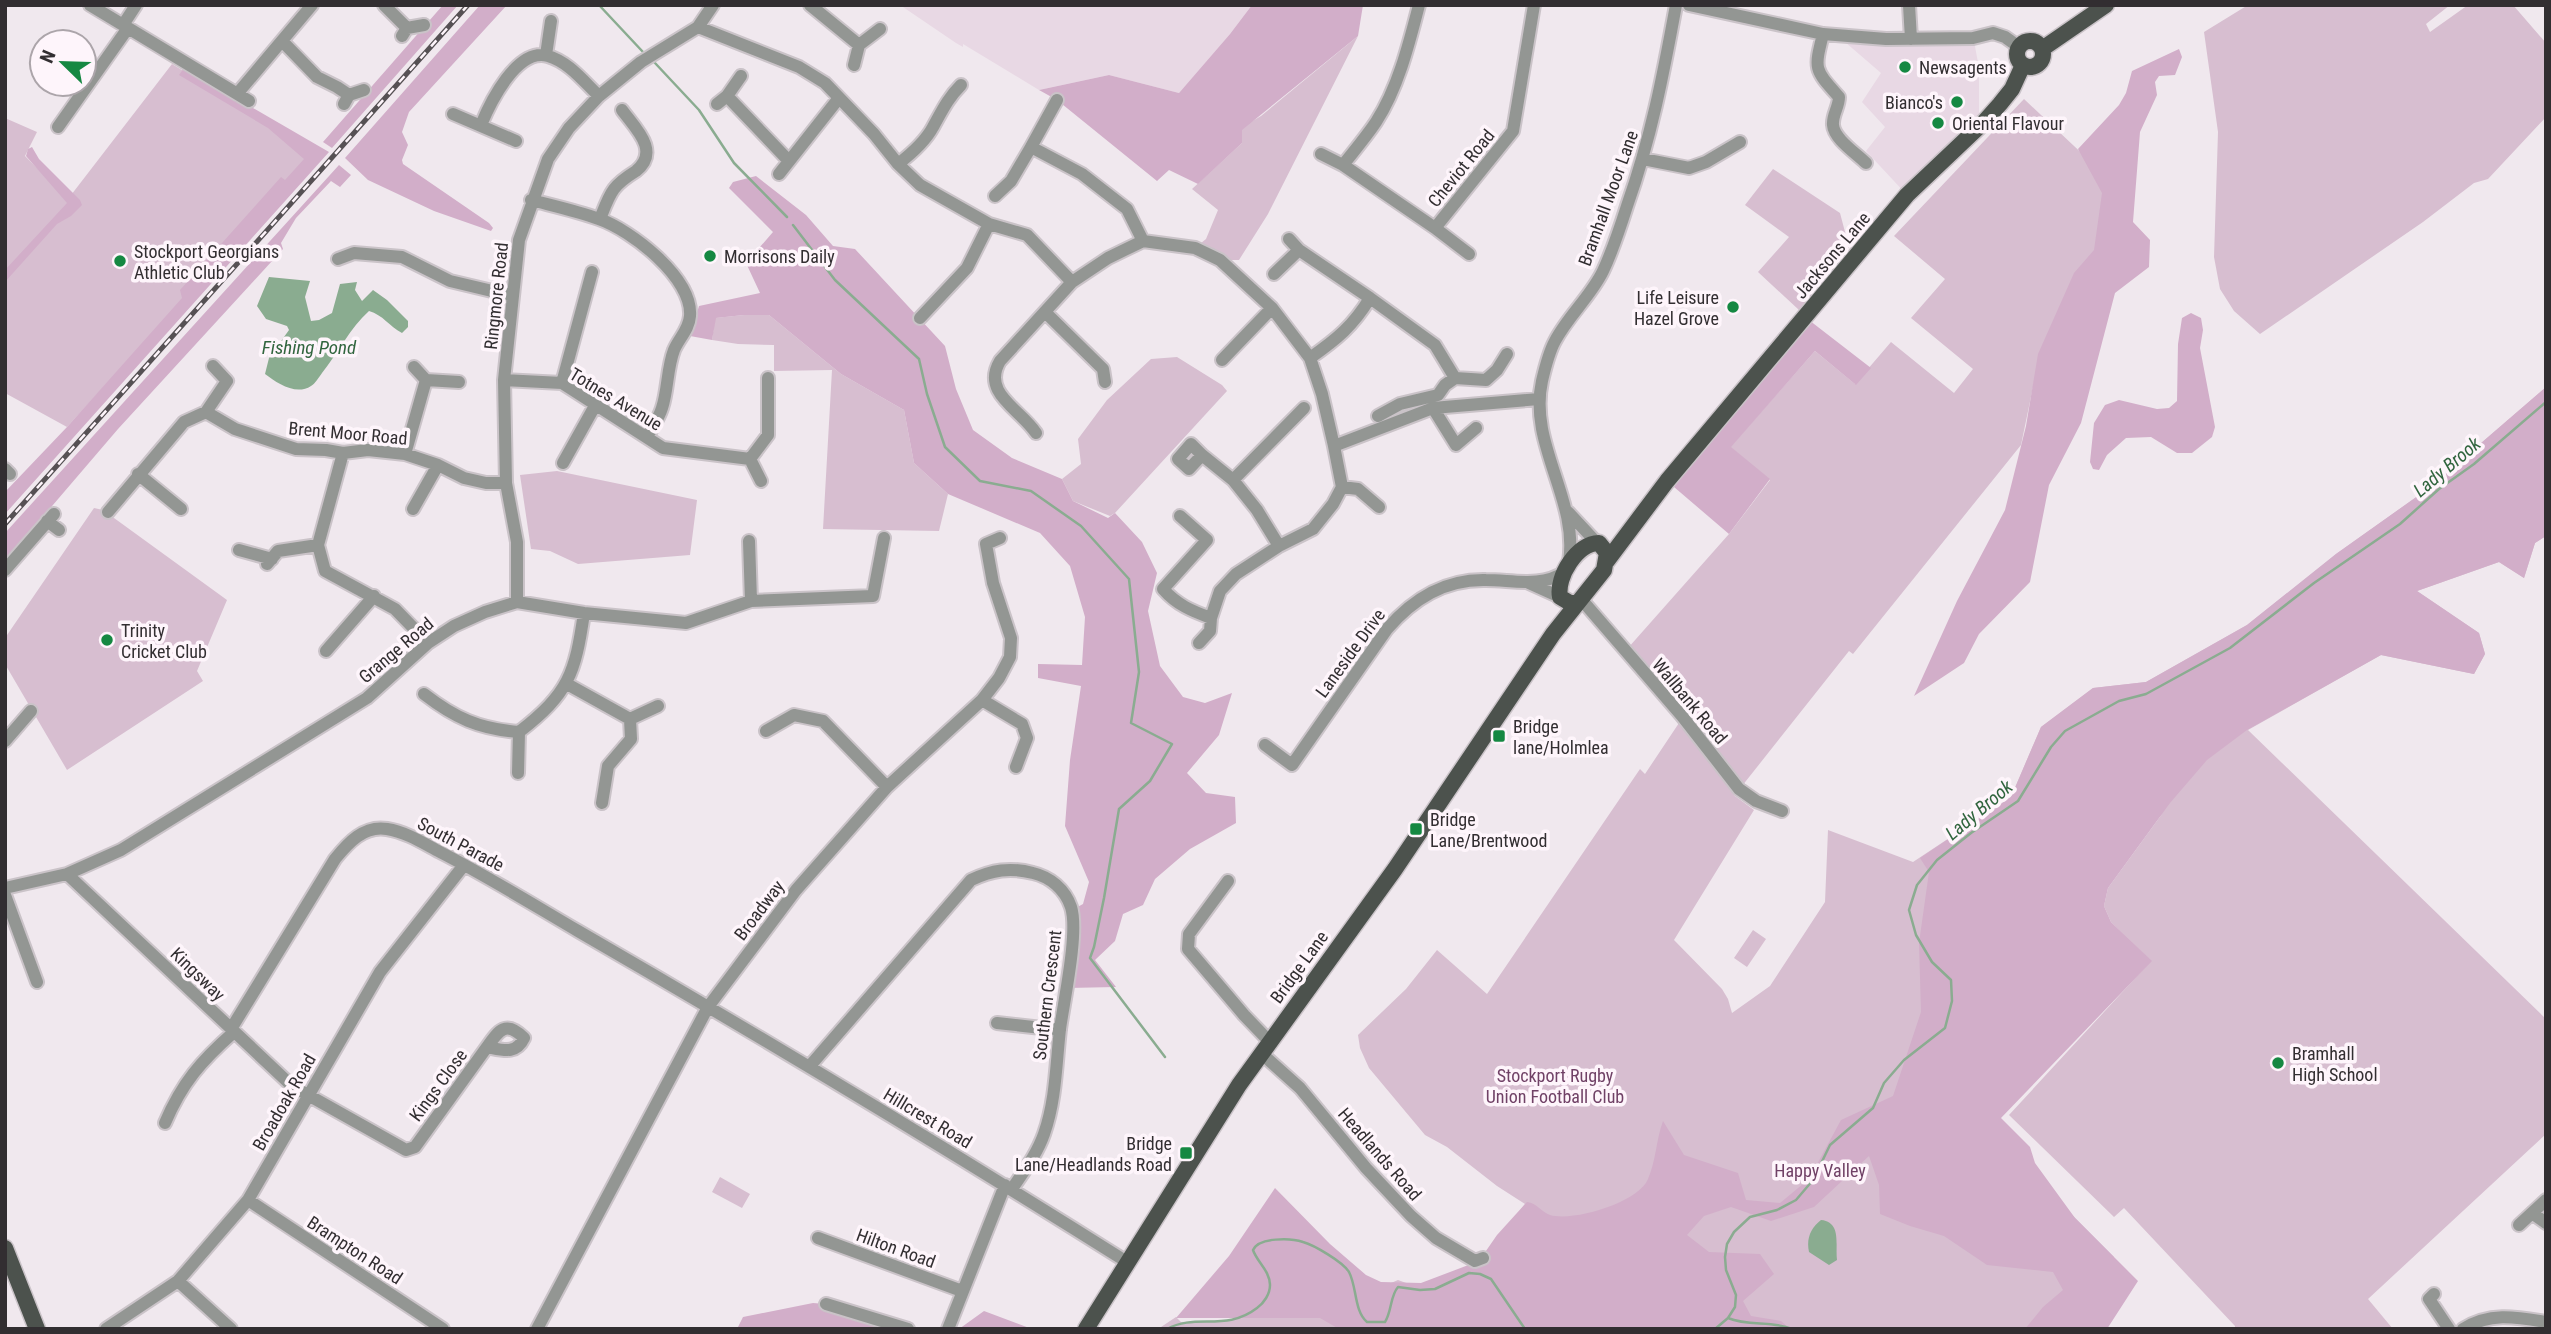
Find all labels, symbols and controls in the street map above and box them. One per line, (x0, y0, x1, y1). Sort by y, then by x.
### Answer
north arrow (28, 28, 98, 98)
text: N (35, 47, 61, 66)
place label: Newsagents (1919, 57, 2007, 78)
marker: Newsagents (1897, 59, 1913, 75)
place label: Bianco's (1885, 92, 1943, 113)
marker: Bianco's (1949, 94, 1965, 110)
place label: Oriental Flavour (1952, 113, 2064, 134)
marker: Oriental Flavour (1930, 115, 1946, 131)
street label: Cheviot Road (1423, 125, 1499, 211)
street label: Bramhall Moor Lane (1574, 127, 1642, 269)
street label: Jacksons Lane (1790, 207, 1874, 303)
place label: Stockport Georgians Athletic Club (134, 241, 279, 283)
street label: Ringmore Road (480, 241, 512, 351)
place label: Morrisons Daily (724, 246, 835, 267)
marker: Morrisons Daily (702, 248, 718, 264)
marker: Stockport Georgians Athletic Club (112, 253, 128, 269)
place label: Life Leisure Hazel Grove (1634, 287, 1719, 329)
marker: Life Leisure Hazel Grove (1725, 299, 1741, 315)
water label: Fishing Pond (262, 336, 357, 359)
street label: Totnes Avenue (566, 363, 666, 435)
street label: Brent Moor Road (288, 417, 408, 449)
water label: Lady Brook (2409, 432, 2486, 502)
street label: Laneside Drive (1311, 605, 1389, 701)
street label: Grange Road (355, 613, 437, 687)
place label: Trinity Cricket Club (121, 620, 207, 662)
marker: Trinity Cricket Club (99, 632, 115, 648)
street label: Wallbank Road (1648, 654, 1732, 748)
place label: Bridge lane/Holmlea (1513, 716, 1609, 758)
marker: Bridge lane/Holmlea (1491, 728, 1507, 744)
water label: Lady Brook (1941, 775, 2018, 845)
place label: Bridge Lane/Brentwood (1430, 809, 1547, 851)
street label: South Parade (414, 812, 508, 876)
marker: Bridge Lane/Brentwood (1408, 821, 1424, 837)
street label: Broadway (730, 876, 789, 944)
street label: Bridge Lane (1266, 927, 1332, 1007)
street label: Southern Crescent (1029, 929, 1065, 1061)
street label: Kingsway (166, 943, 230, 1005)
place label: Bramhall High School (2292, 1043, 2378, 1085)
street label: Kings Close (405, 1045, 471, 1125)
street label: Broadoak Road (248, 1050, 320, 1154)
marker: Bramhall High School (2270, 1055, 2286, 1071)
park label: Stockport Rugby Union Football Club (1486, 1065, 1624, 1107)
street label: Hillcrest Road (880, 1083, 976, 1153)
street label: Headlands Road (1334, 1103, 1426, 1205)
place label: Bridge Lane/Headlands Road (1015, 1133, 1172, 1175)
marker: Bridge Lane/Headlands Road (1178, 1145, 1194, 1161)
park label: Happy Valley (1774, 1160, 1866, 1181)
street label: Brampton Road (303, 1211, 407, 1289)
street label: Hilton Road (854, 1224, 938, 1272)

